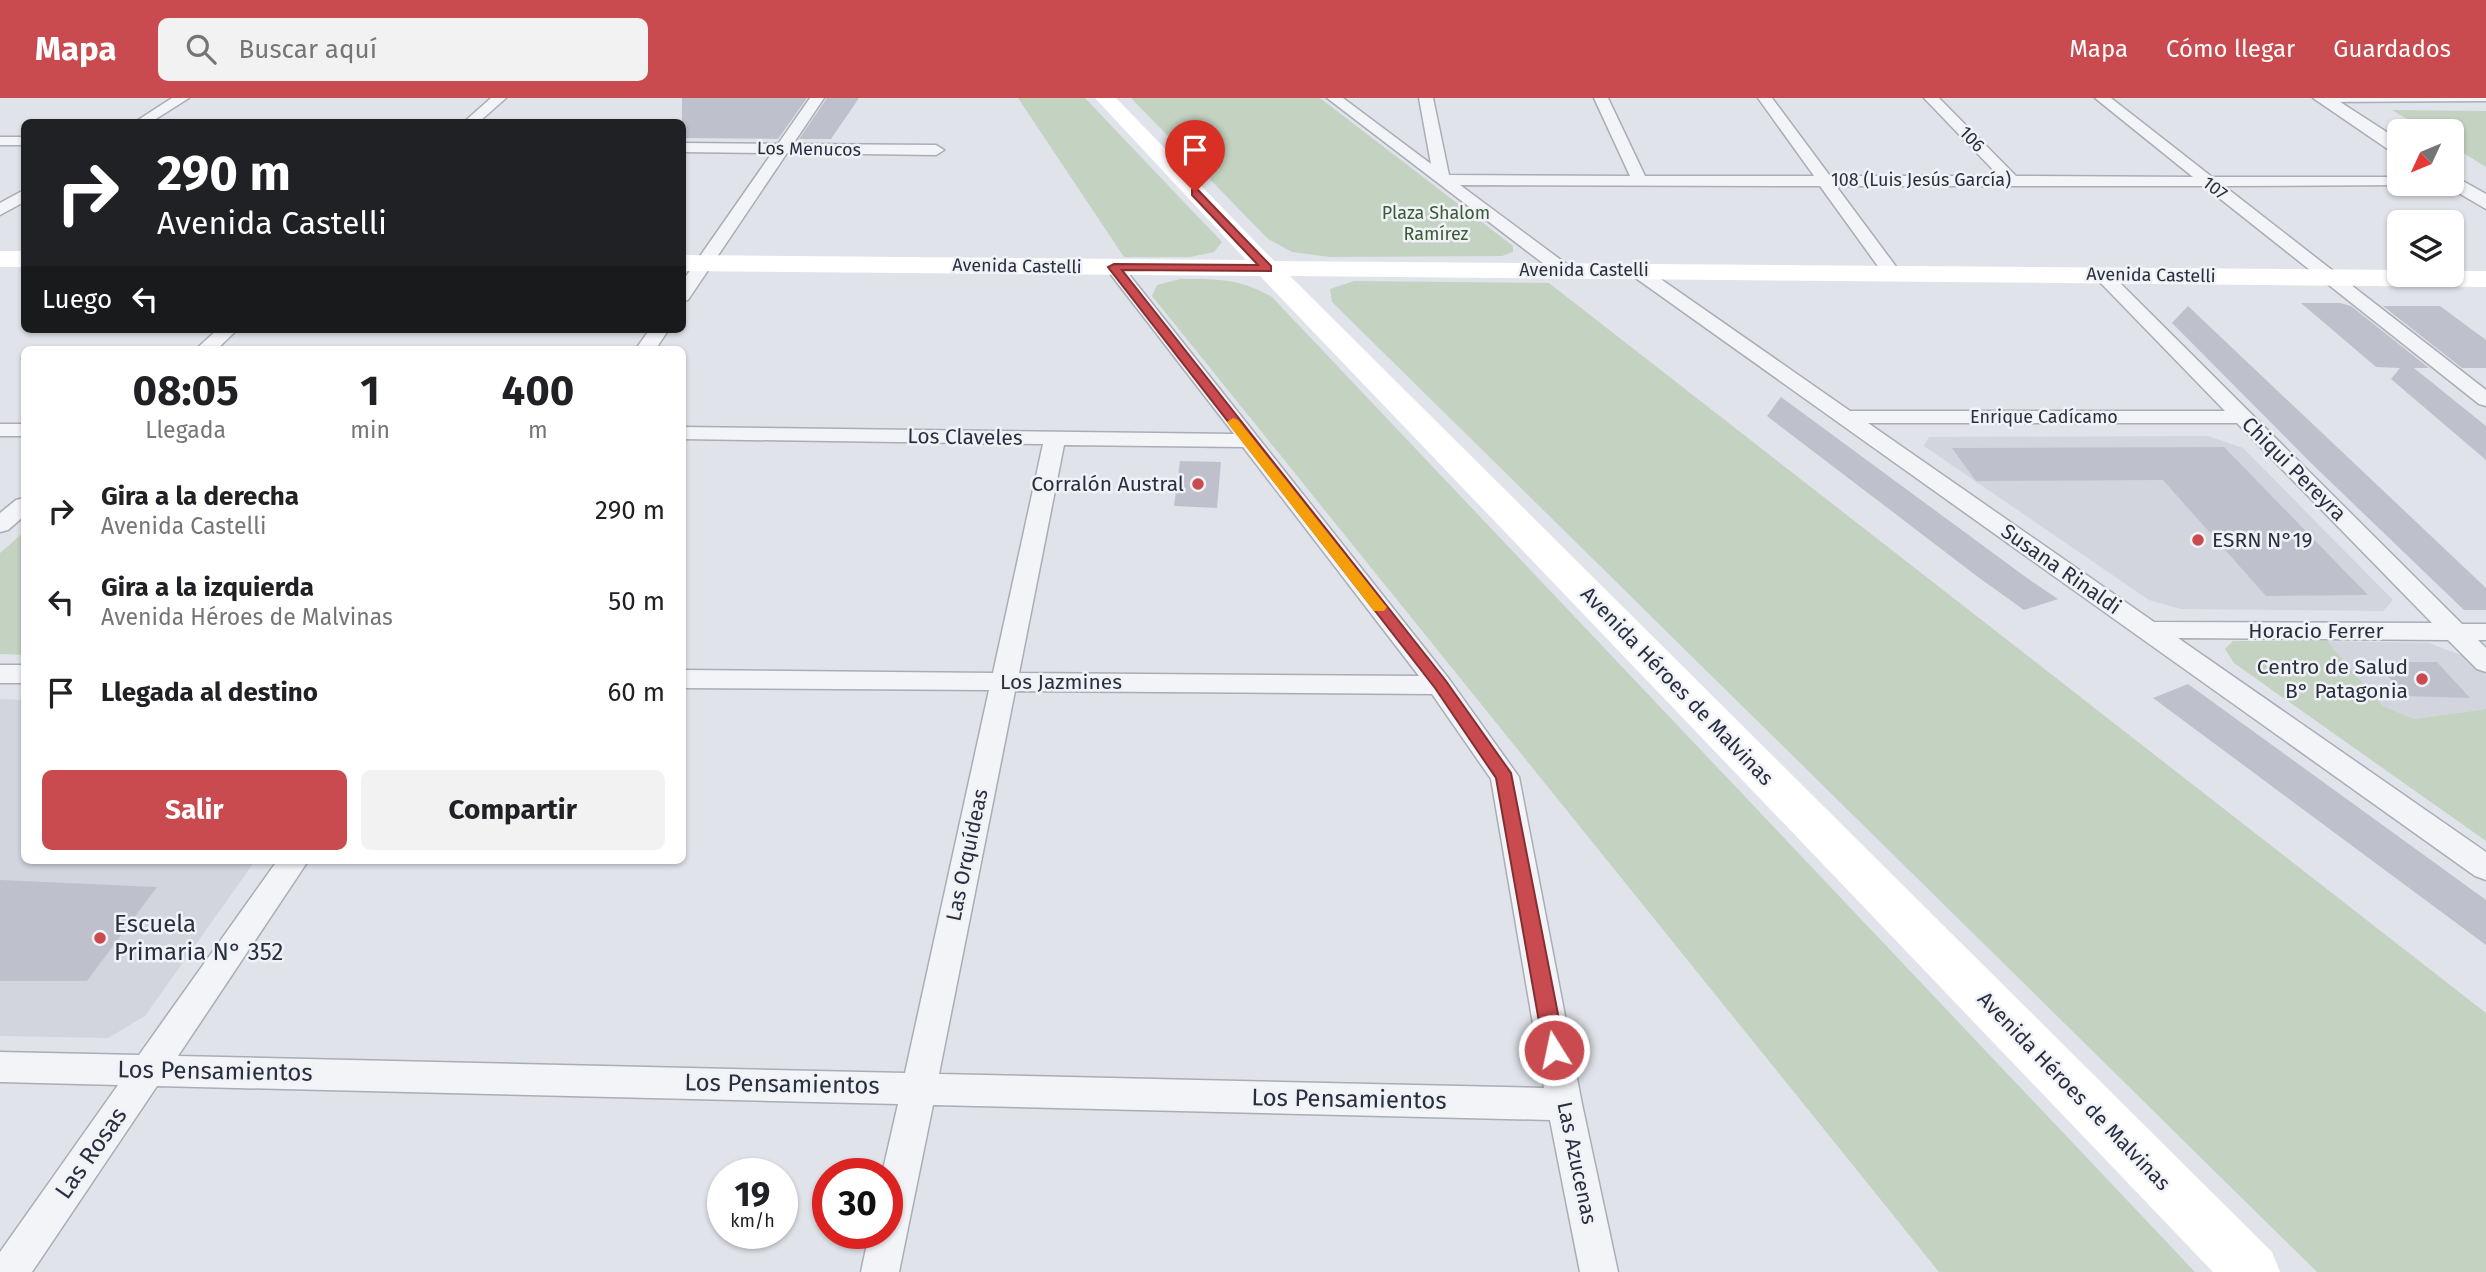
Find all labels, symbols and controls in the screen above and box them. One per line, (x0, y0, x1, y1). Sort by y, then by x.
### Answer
search box (158, 18, 648, 81)
text: Mapa (35, 29, 116, 69)
icon: search (182, 30, 220, 68)
text: Buscar aquí (238, 34, 377, 65)
text: Mapa (2069, 35, 2128, 63)
text: Cómo llegar (2166, 35, 2295, 63)
text: Guardados (2333, 35, 2451, 63)
north arrow (2387, 119, 2464, 196)
map controls (2387, 119, 2464, 287)
pin (1165, 120, 1225, 192)
street label: 106 (1955, 121, 1989, 157)
icon: arrive (1176, 131, 1214, 169)
street label: Los Menucos (757, 137, 861, 161)
text: 290 m (157, 144, 291, 203)
icon: right (42, 147, 133, 238)
street label: 108 (Luis Jesús García) (1831, 169, 2011, 191)
street label: 107 (2198, 171, 2232, 205)
park label: Plaza Shalom Ramírez (1382, 202, 1490, 245)
text: Avenida Castelli (157, 204, 387, 242)
button: layers (2387, 210, 2464, 287)
street label: Avenida Castelli (952, 254, 1082, 278)
street label: Avenida Castelli (1519, 259, 1649, 281)
street label: Avenida Castelli (2086, 263, 2216, 287)
icon: left (126, 280, 164, 318)
text: Luego (42, 284, 112, 315)
text: 08:05 (133, 366, 239, 416)
text: 1 (360, 366, 380, 416)
text: 400 (502, 366, 574, 416)
street label: Enrique Cadícamo (1970, 406, 2118, 428)
street label: Chiqui Pereyra (2236, 411, 2352, 527)
text: Llegada (145, 416, 226, 444)
text: min (350, 416, 390, 444)
text: m (528, 416, 548, 444)
street label: Los Claveles (907, 423, 1023, 451)
place label: Corralón Austral (1031, 471, 1184, 497)
marker: Corralón Austral (1190, 476, 1206, 492)
text: Gira a la derecha (101, 481, 299, 512)
icon: right (42, 492, 80, 530)
text: 290 m (595, 495, 665, 526)
text: Avenida Castelli (101, 512, 266, 540)
street label: Susana Rinaldi (1996, 518, 2126, 620)
place label: ESRN N°19 (2212, 527, 2313, 553)
marker: ESRN N°19 (2190, 532, 2206, 548)
text: Gira a la izquierda (101, 572, 314, 603)
street label: Avenida Héroes de Malvinas (1575, 581, 1779, 791)
icon: left (42, 583, 80, 621)
text: 50 m (608, 586, 665, 617)
text: Avenida Héroes de Malvinas (101, 603, 393, 631)
street label: Horacio Ferrer (2248, 618, 2384, 644)
place label: Centro de Salud B° Patagonia (2257, 654, 2408, 704)
street label: Los Jazmines (1000, 669, 1122, 695)
marker: Centro de Salud B° Patagonia (2414, 671, 2430, 687)
icon: arrive (42, 674, 80, 712)
text: Llegada al destino (101, 677, 318, 708)
text: 60 m (607, 677, 665, 708)
button: Salir (42, 770, 347, 850)
button: Compartir (361, 770, 665, 850)
street label: Las Orquídeas (940, 786, 994, 923)
place label: Escuela Primaria N° 352 (114, 910, 283, 966)
marker: Escuela Primaria N° 352 (92, 930, 108, 946)
street label: Avenida Héroes de Malvinas (1972, 986, 2176, 1196)
position arrow (1517, 1013, 1591, 1087)
street label: Los Pensamientos (117, 1055, 313, 1087)
street label: Los Pensamientos (684, 1068, 880, 1100)
street label: Los Pensamientos (1251, 1083, 1447, 1115)
street label: Las Azucenas (1551, 1099, 1603, 1227)
street label: Las Rosas (49, 1102, 133, 1204)
speed limit sign: 30 (812, 1158, 903, 1249)
text: 19 (735, 1173, 770, 1215)
text: km/h (730, 1210, 775, 1232)

